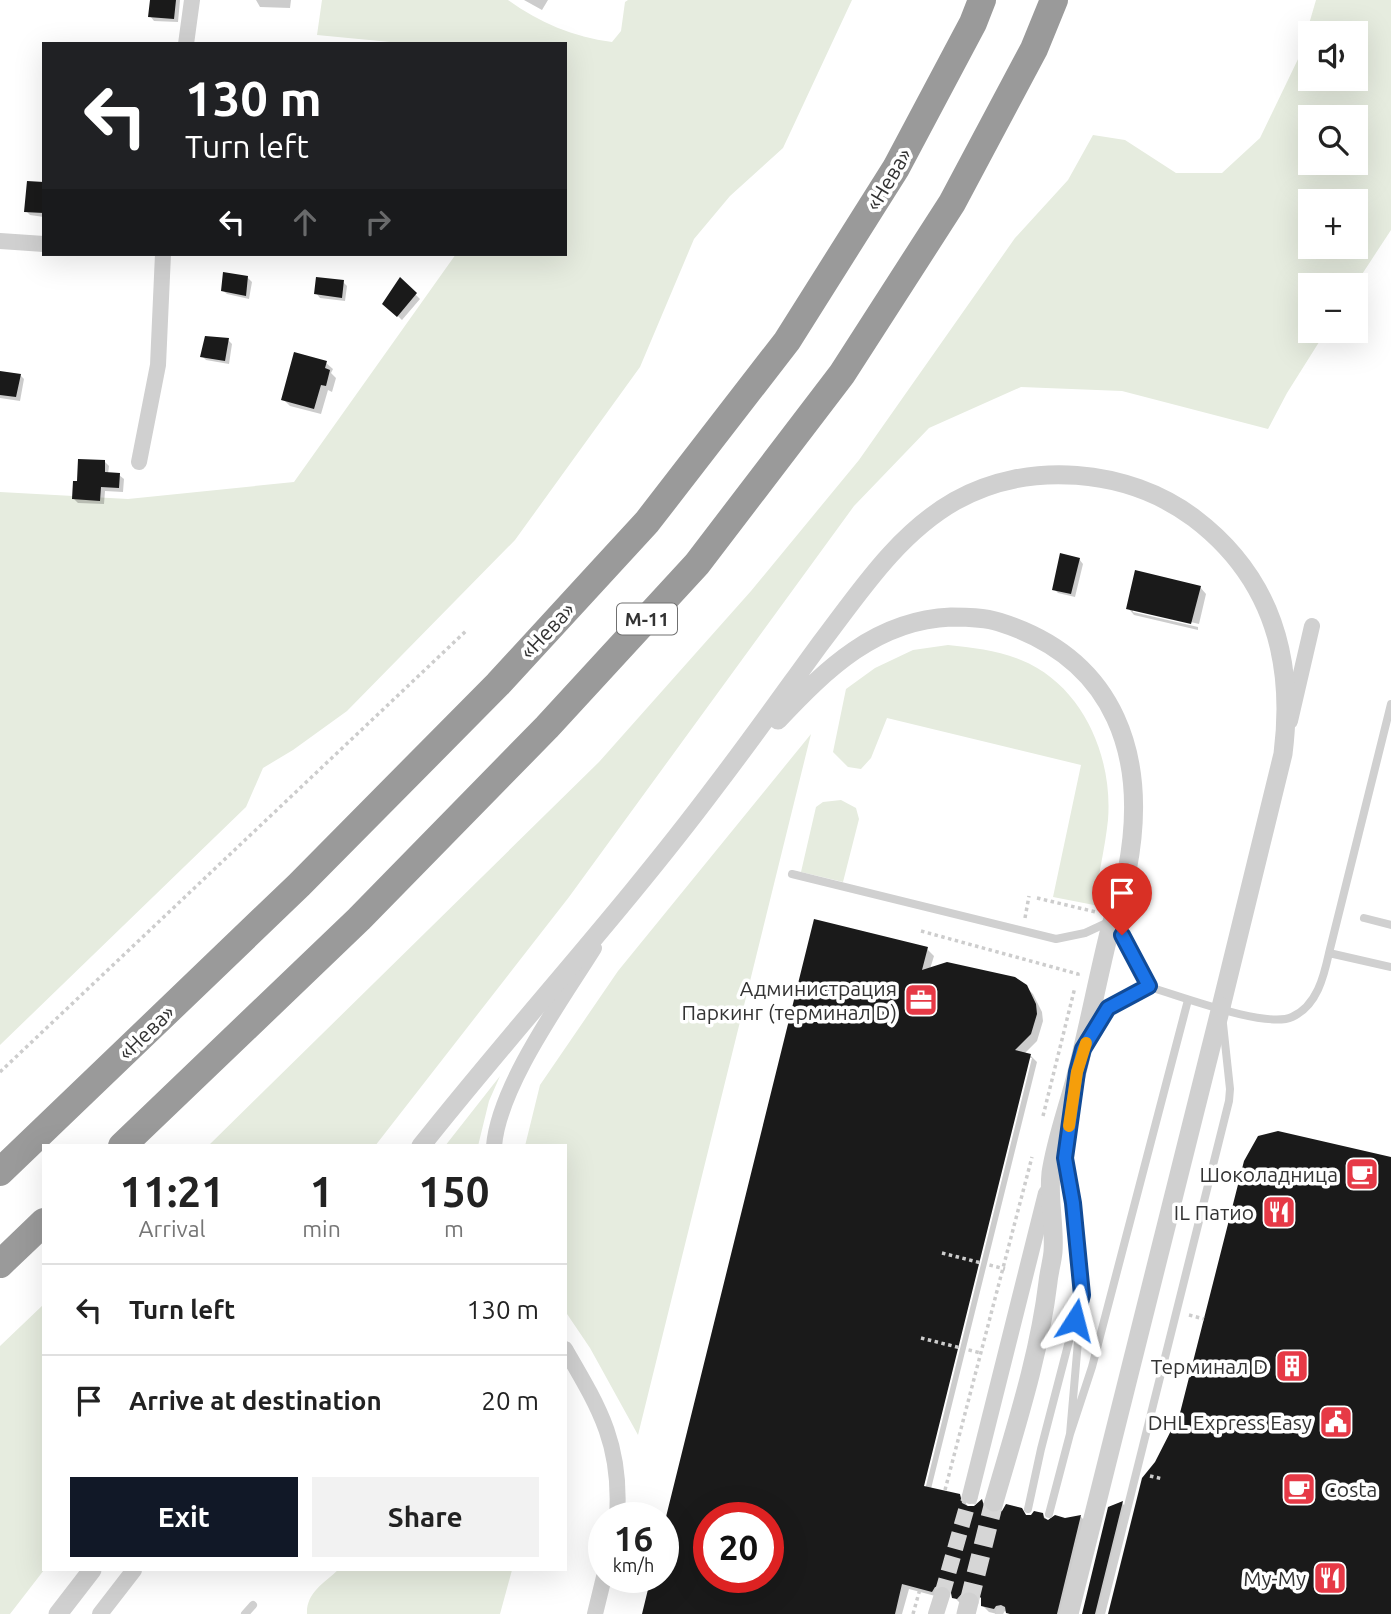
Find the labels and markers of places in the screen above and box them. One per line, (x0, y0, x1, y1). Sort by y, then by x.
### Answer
pin (1092, 863, 1152, 935)
place label: Администрация Паркинг (терминал D) (682, 976, 897, 1024)
office icon: Администрация Паркинг (терминал D) (902, 981, 940, 1019)
cafe icon: Шоколадница (1343, 1155, 1381, 1193)
place label: Шоколадница (1200, 1162, 1338, 1186)
restaurant icon: IL Патио (1260, 1193, 1298, 1231)
place label: IL Патио (1174, 1200, 1254, 1224)
building icon: Терминал D (1273, 1347, 1311, 1385)
place label: Терминал D (1151, 1354, 1268, 1378)
public building icon: DHL Express Easy (1317, 1403, 1355, 1441)
place label: DHL Express Easy (1148, 1410, 1312, 1434)
cafe icon: Costa (1280, 1470, 1318, 1508)
place label: Costa (1324, 1477, 1377, 1501)
restaurant icon: Му-Му (1311, 1559, 1349, 1597)
place label: Му-Му (1243, 1566, 1306, 1590)

